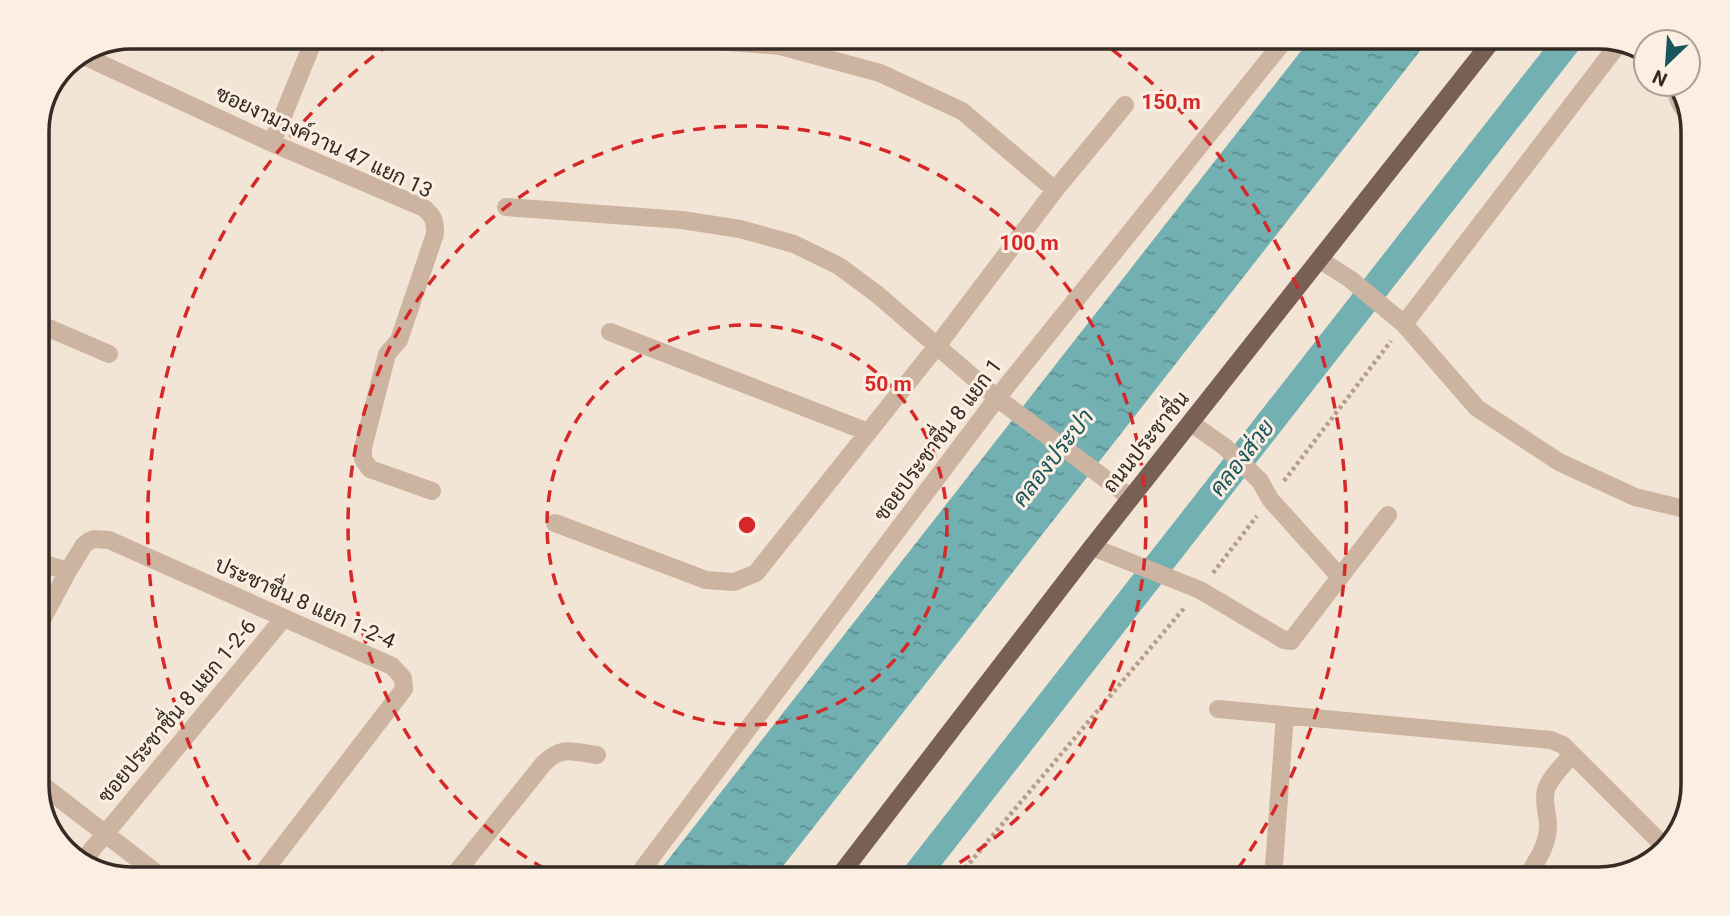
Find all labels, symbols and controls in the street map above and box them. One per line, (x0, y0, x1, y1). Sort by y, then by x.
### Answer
north arrow (1632, 28, 1702, 98)
text: N (1649, 65, 1671, 91)
street label: ซอยงามวงค์วาน 47 แยก 13 (212, 79, 437, 203)
text: 150 m (1141, 90, 1201, 114)
text: 100 m (999, 231, 1059, 255)
street label: ซอยประชาชื่น 8 แยก 1 (863, 349, 1007, 526)
text: 50 m (864, 372, 912, 396)
street label: ถนนประชาชื่น (1092, 382, 1194, 497)
water label: คลองประปา (1007, 404, 1099, 512)
water label: คลองส่วย (1203, 414, 1280, 502)
centre of rings (735, 513, 759, 537)
street label: ประชาชื่น 8 แยก 1-2-4 (211, 545, 402, 654)
street label: ซอยประชาชื่น 8 แยก 1-2-6 (87, 609, 261, 808)

